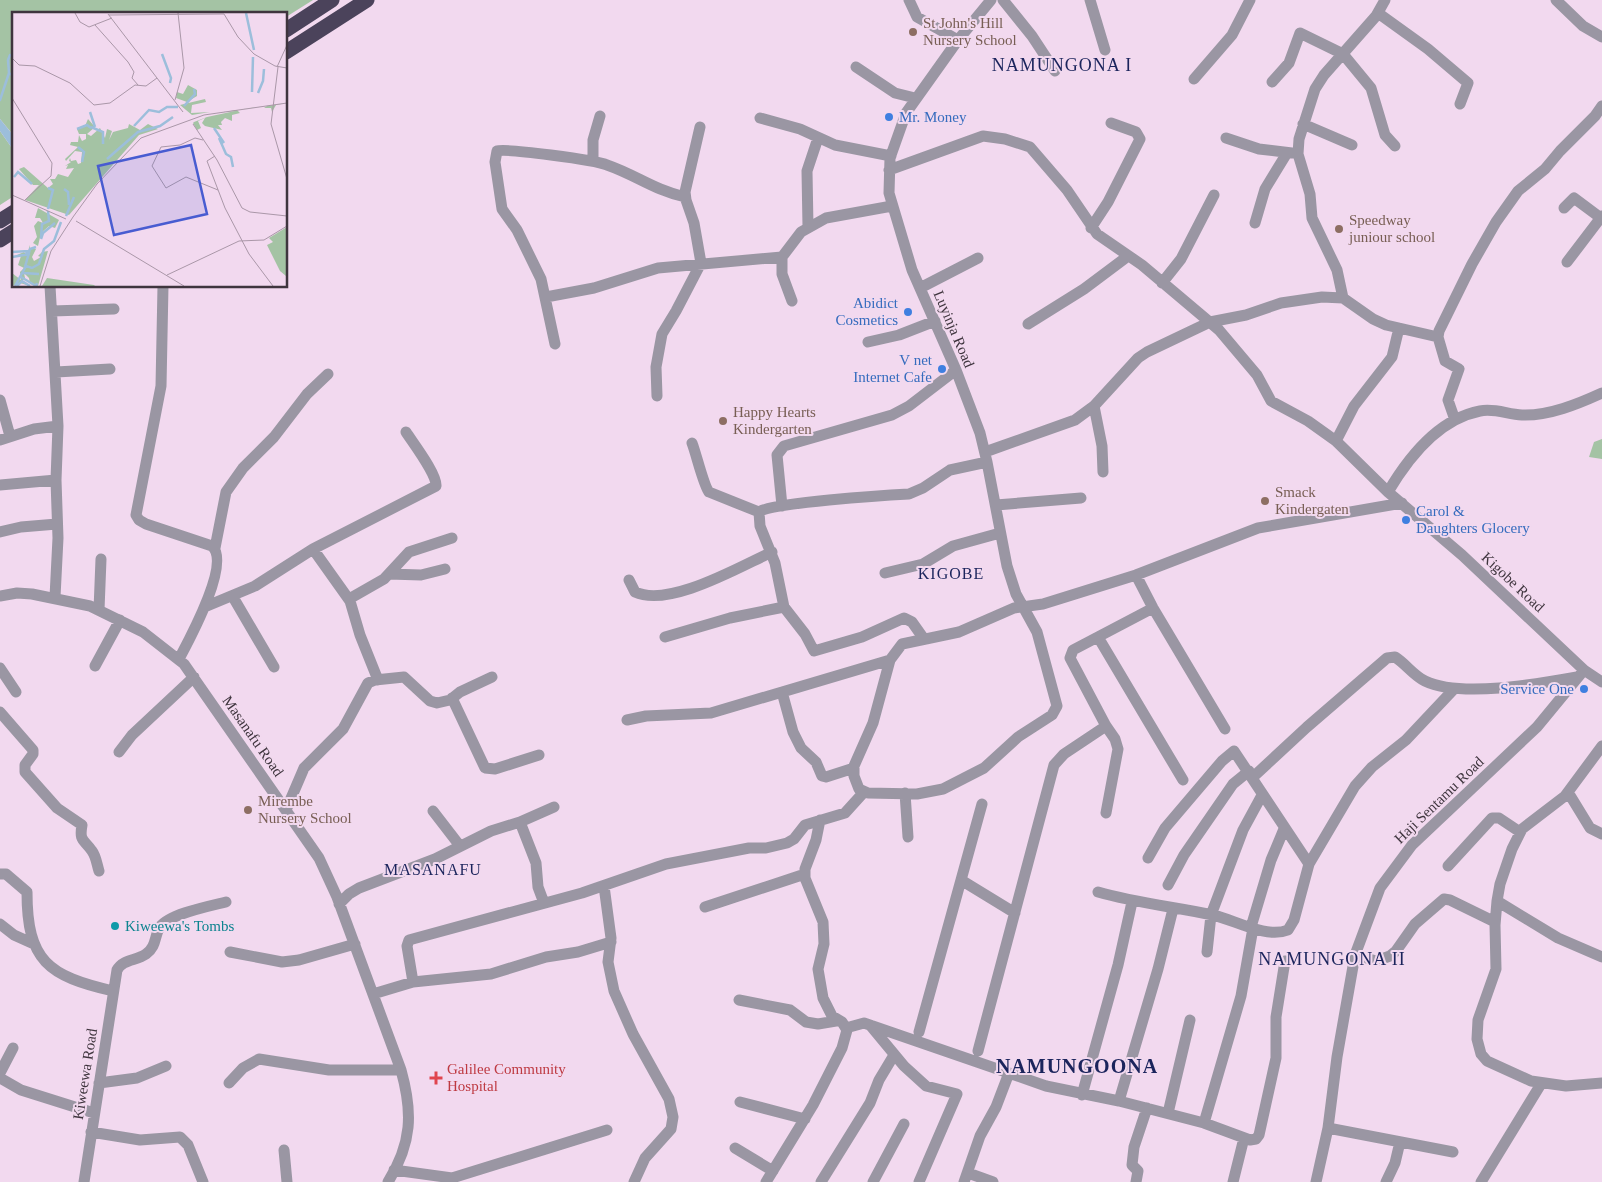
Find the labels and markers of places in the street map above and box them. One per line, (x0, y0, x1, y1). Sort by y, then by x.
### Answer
place label: St John's Hill Nursery School (923, 15, 1017, 48)
marker: St John's Hill Nursery School (907, 26, 919, 38)
place label: Mr. Money (899, 109, 967, 125)
marker: Mr. Money (883, 111, 895, 123)
place label: Speedway juniour school (1348, 212, 1435, 245)
marker: Speedway juniour school (1333, 223, 1345, 235)
place label: Abidict Cosmetics (836, 295, 899, 328)
marker: Abidict Cosmetics (902, 306, 914, 318)
place label: V net Internet Cafe (853, 352, 933, 385)
marker: V net Internet Cafe (936, 363, 948, 375)
place label: Happy Hearts Kindergarten (733, 404, 816, 437)
marker: Happy Hearts Kindergarten (717, 415, 729, 427)
place label: Smack Kindergaten (1275, 484, 1349, 517)
marker: Smack Kindergaten (1259, 495, 1271, 507)
place label: Carol & Daughters Glocery (1416, 503, 1530, 536)
marker: Carol & Daughters Glocery (1400, 514, 1412, 526)
place label: Service One (1500, 681, 1574, 697)
marker: Service One (1578, 683, 1590, 695)
place label: Mirembe Nursery School (258, 793, 352, 826)
marker: Mirembe Nursery School (242, 804, 254, 816)
place label: Kiweewa's Tombs (125, 918, 234, 934)
marker: Kiweewa's Tombs (109, 920, 121, 932)
place label: Galilee Community Hospital (447, 1061, 566, 1094)
marker: Galilee Community Hospital (429, 1071, 443, 1085)

